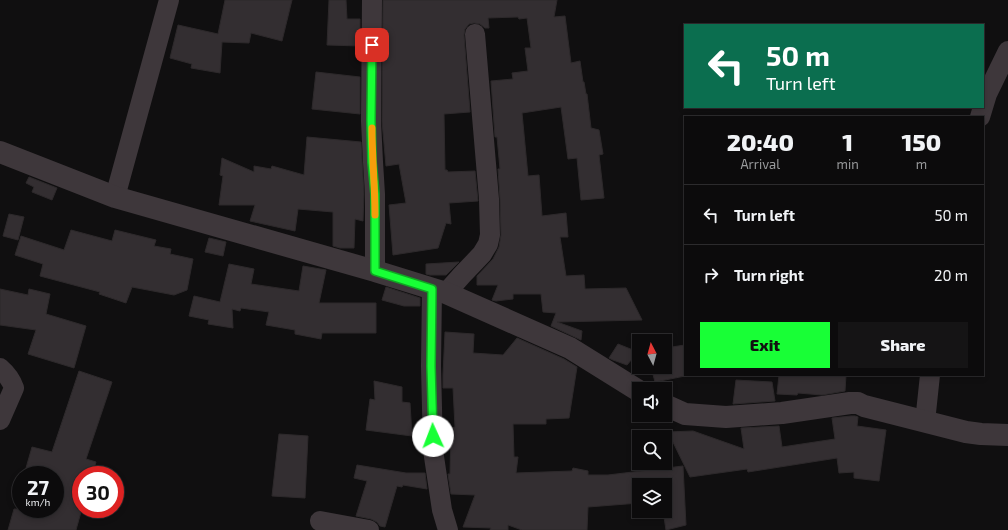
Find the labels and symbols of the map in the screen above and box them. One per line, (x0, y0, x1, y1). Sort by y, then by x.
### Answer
pin (355, 28, 389, 62)
north arrow (632, 334, 672, 374)
position arrow (412, 415, 454, 457)
speed limit sign: 30 (72, 466, 124, 518)

